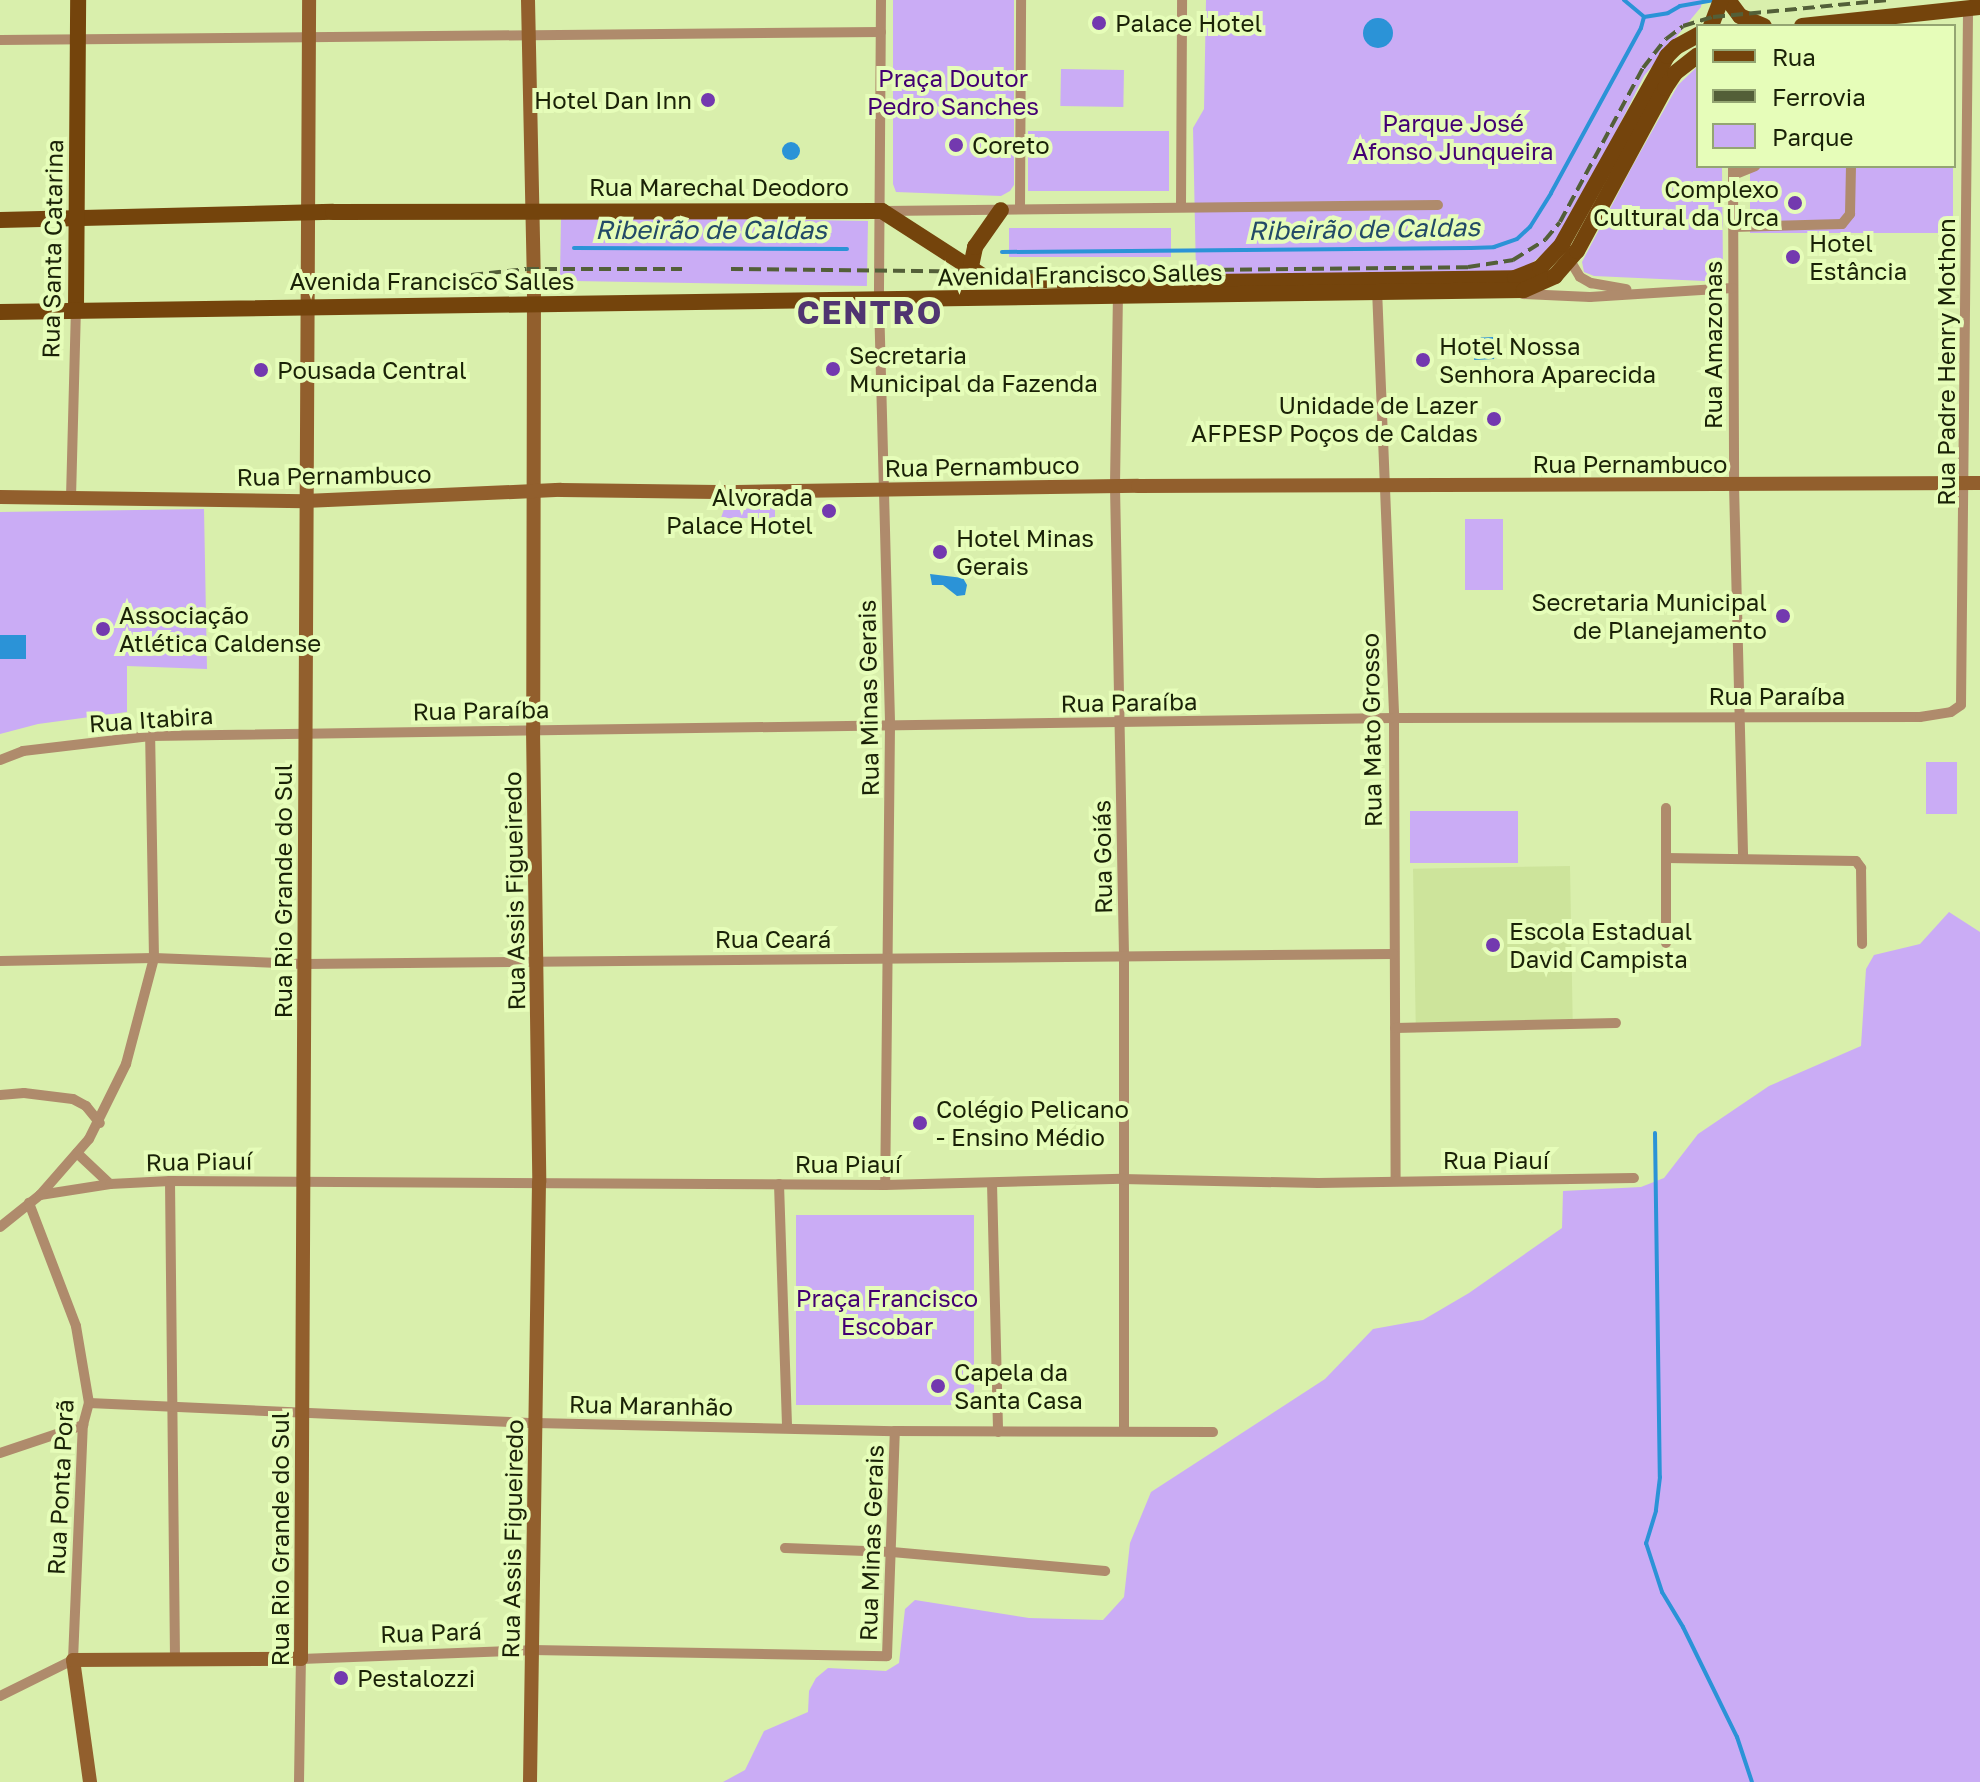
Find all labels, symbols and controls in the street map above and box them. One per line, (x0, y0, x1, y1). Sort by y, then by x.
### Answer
place label: Palace Hotel (1115, 9, 1262, 37)
marker: Palace Hotel (1090, 14, 1108, 32)
legend (1696, 24, 1956, 168)
text: Rua (1772, 42, 1816, 71)
park label: Praça Doutor Pedro Sanches (867, 64, 1039, 120)
text: Ferrovia (1772, 82, 1866, 111)
place label: Hotel Dan Inn (534, 86, 692, 114)
marker: Hotel Dan Inn (699, 91, 717, 109)
park label: Parque José Afonso Junqueira (1352, 109, 1554, 165)
text: Parque (1772, 122, 1853, 151)
place label: Coreto (972, 131, 1050, 159)
marker: Coreto (947, 136, 965, 154)
street label: Rua Santa Catarina (36, 139, 68, 359)
street label: Rua Marechal Deodoro (589, 173, 849, 201)
place label: Complexo Cultural da Urca (1593, 175, 1779, 231)
marker: Complexo Cultural da Urca (1786, 194, 1804, 212)
water label: Ribeirão de Caldas (1248, 211, 1480, 247)
water label: Ribeirão de Caldas (595, 214, 827, 246)
street label: Rua Padre Henry Mothon (1932, 218, 1960, 506)
place label: Hotel Estância (1809, 229, 1907, 285)
marker: Hotel Estância (1784, 248, 1802, 266)
street label: Avenida Francisco Salles (937, 257, 1223, 291)
street label: Rua Amazonas (1699, 261, 1727, 429)
street label: Avenida Francisco Salles (289, 267, 575, 295)
district label: CENTRO (797, 293, 943, 331)
place label: Hotel Nossa Senhora Aparecida (1439, 332, 1656, 388)
place label: Secretaria Municipal da Fazenda (849, 341, 1098, 397)
marker: Hotel Nossa Senhora Aparecida (1414, 351, 1432, 369)
place label: Pousada Central (277, 356, 467, 384)
marker: Secretaria Municipal da Fazenda (824, 360, 842, 378)
marker: Pousada Central (252, 361, 270, 379)
place label: Unidade de Lazer AFPESP Poços de Caldas (1191, 391, 1478, 447)
marker: Unidade de Lazer AFPESP Poços de Caldas (1485, 410, 1503, 428)
street label: Rua Pernambuco (884, 450, 1080, 482)
street label: Rua Pernambuco (1533, 450, 1727, 478)
street label: Rua Pernambuco (236, 459, 432, 491)
place label: Alvorada Palace Hotel (666, 483, 813, 539)
marker: Alvorada Palace Hotel (820, 502, 838, 520)
place label: Hotel Minas Gerais (956, 524, 1094, 580)
marker: Hotel Minas Gerais (931, 543, 949, 561)
place label: Secretaria Municipal de Planejamento (1531, 588, 1767, 644)
street label: Rua Minas Gerais (852, 599, 884, 797)
place label: Associação Atlética Caldense (119, 601, 321, 657)
marker: Secretaria Municipal de Planejamento (1774, 607, 1792, 625)
marker: Associação Atlética Caldense (94, 620, 112, 638)
street label: Rua Mato Grosso (1355, 633, 1387, 827)
street label: Rua Paraíba (1709, 682, 1845, 710)
street label: Rua Paraíba (1060, 686, 1198, 718)
street label: Rua Paraíba (412, 694, 550, 726)
street label: Rua Itabira (88, 700, 214, 738)
street label: Rua Rio Grande do Sul (269, 764, 297, 1018)
street label: Rua Assis Figueiredo (498, 771, 530, 1011)
street label: Rua Goiás (1087, 800, 1117, 914)
place label: Escola Estadual David Campista (1509, 917, 1692, 973)
street label: Rua Ceará (715, 925, 831, 953)
marker: Escola Estadual David Campista (1484, 936, 1502, 954)
place label: Colégio Pelicano - Ensino Médio (936, 1095, 1129, 1151)
marker: Colégio Pelicano - Ensino Médio (911, 1114, 929, 1132)
street label: Rua Piauí (145, 1146, 253, 1176)
street label: Rua Piauí (1443, 1146, 1549, 1174)
street label: Rua Piauí (795, 1150, 901, 1178)
park label: Praça Francisco Escobar (796, 1284, 978, 1340)
place label: Capela da Santa Casa (954, 1358, 1083, 1414)
marker: Capela da Santa Casa (929, 1377, 947, 1395)
street label: Rua Maranhão (569, 1389, 733, 1421)
street label: Rua Ponta Porã (41, 1398, 79, 1576)
street label: Rua Rio Grande do Sul (266, 1412, 294, 1666)
street label: Rua Assis Figueiredo (496, 1419, 528, 1659)
street label: Rua Minas Gerais (853, 1444, 889, 1642)
street label: Rua Pará (380, 1616, 482, 1648)
place label: Pestalozzi (357, 1664, 475, 1692)
marker: Pestalozzi (332, 1669, 350, 1687)

